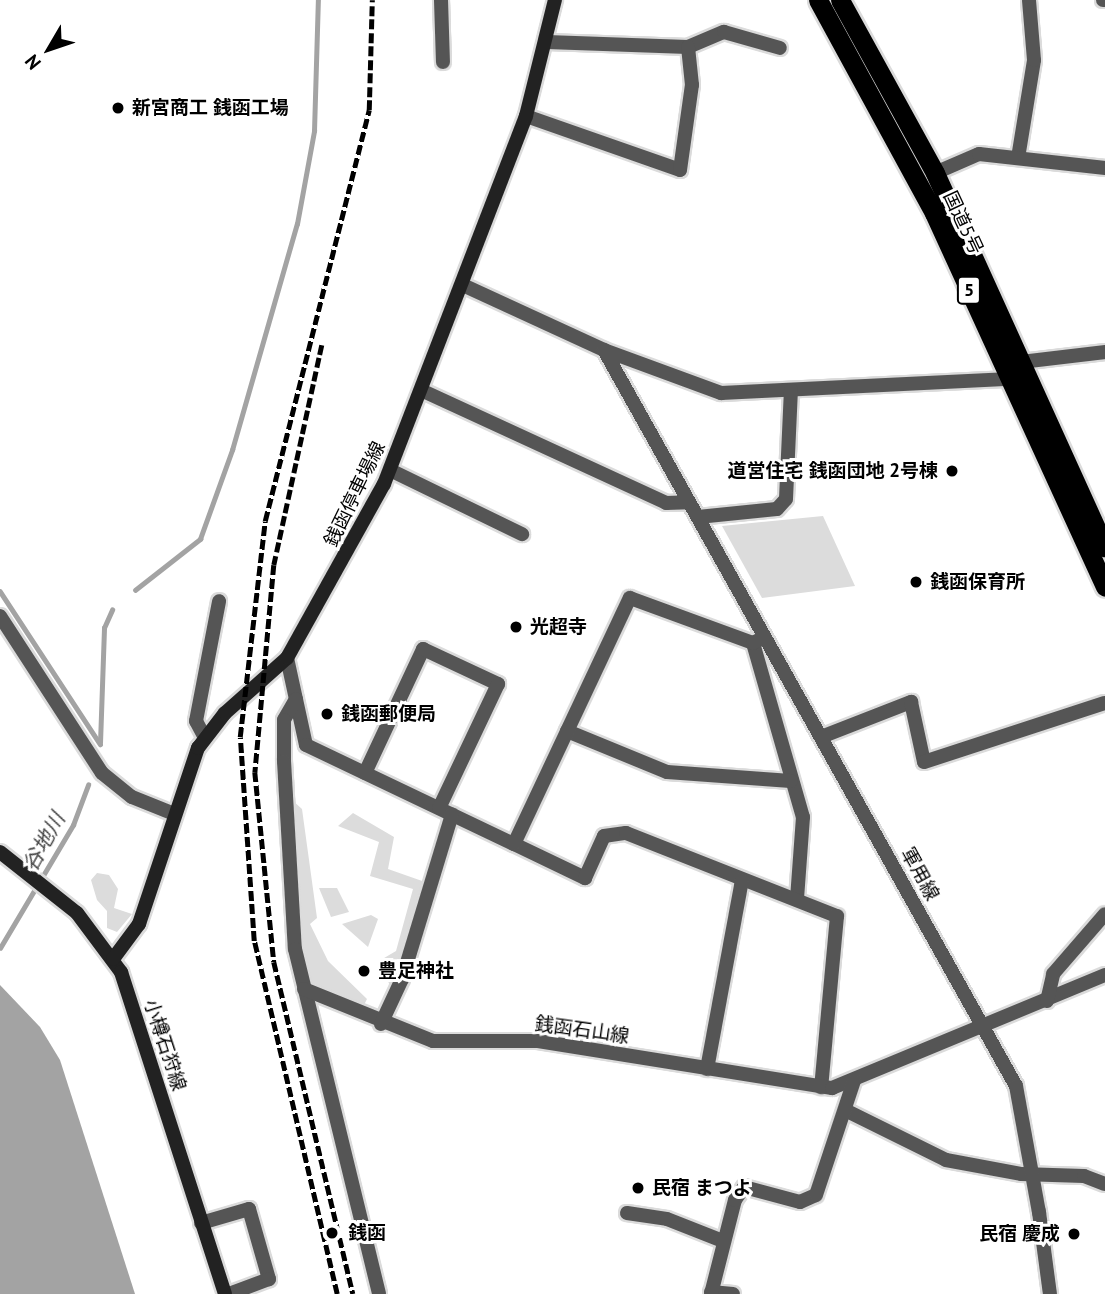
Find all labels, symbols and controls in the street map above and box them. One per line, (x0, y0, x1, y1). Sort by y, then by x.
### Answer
north arrow (14, 14, 84, 84)
text: N (19, 50, 46, 75)
place label: 新宮商工 銭函工場 (132, 97, 289, 119)
marker: 新宮商工 銭函工場 (110, 100, 126, 116)
street label: 国道5号 (938, 188, 988, 258)
road number: 5 (957, 276, 981, 304)
street label: 銭函停車場線 (320, 438, 390, 550)
place label: 道営住宅 銭函団地 2号棟 (728, 460, 938, 482)
marker: 道営住宅 銭函団地 2号棟 (944, 463, 960, 479)
place label: 銭函保育所 (930, 571, 1025, 593)
marker: 銭函保育所 (908, 574, 924, 590)
place label: 光超寺 (530, 616, 587, 638)
marker: 光超寺 (508, 619, 524, 635)
place label: 銭函郵便局 (341, 703, 436, 725)
marker: 銭函郵便局 (319, 706, 335, 722)
water label: 谷地川 (18, 808, 70, 876)
street label: 軍用線 (896, 844, 944, 904)
place label: 豊足神社 (378, 960, 454, 982)
marker: 豊足神社 (356, 963, 372, 979)
street label: 小樽石狩線 (139, 996, 191, 1094)
street label: 銭函石山線 (533, 1012, 631, 1048)
place label: 民宿 まつよ (652, 1177, 752, 1199)
marker: 民宿 まつよ (630, 1180, 646, 1196)
place label: 銭函 (348, 1222, 386, 1244)
marker: 銭函 (322, 1223, 342, 1243)
place label: 民宿 慶成 (979, 1223, 1060, 1245)
marker: 民宿 慶成 (1066, 1226, 1082, 1242)

